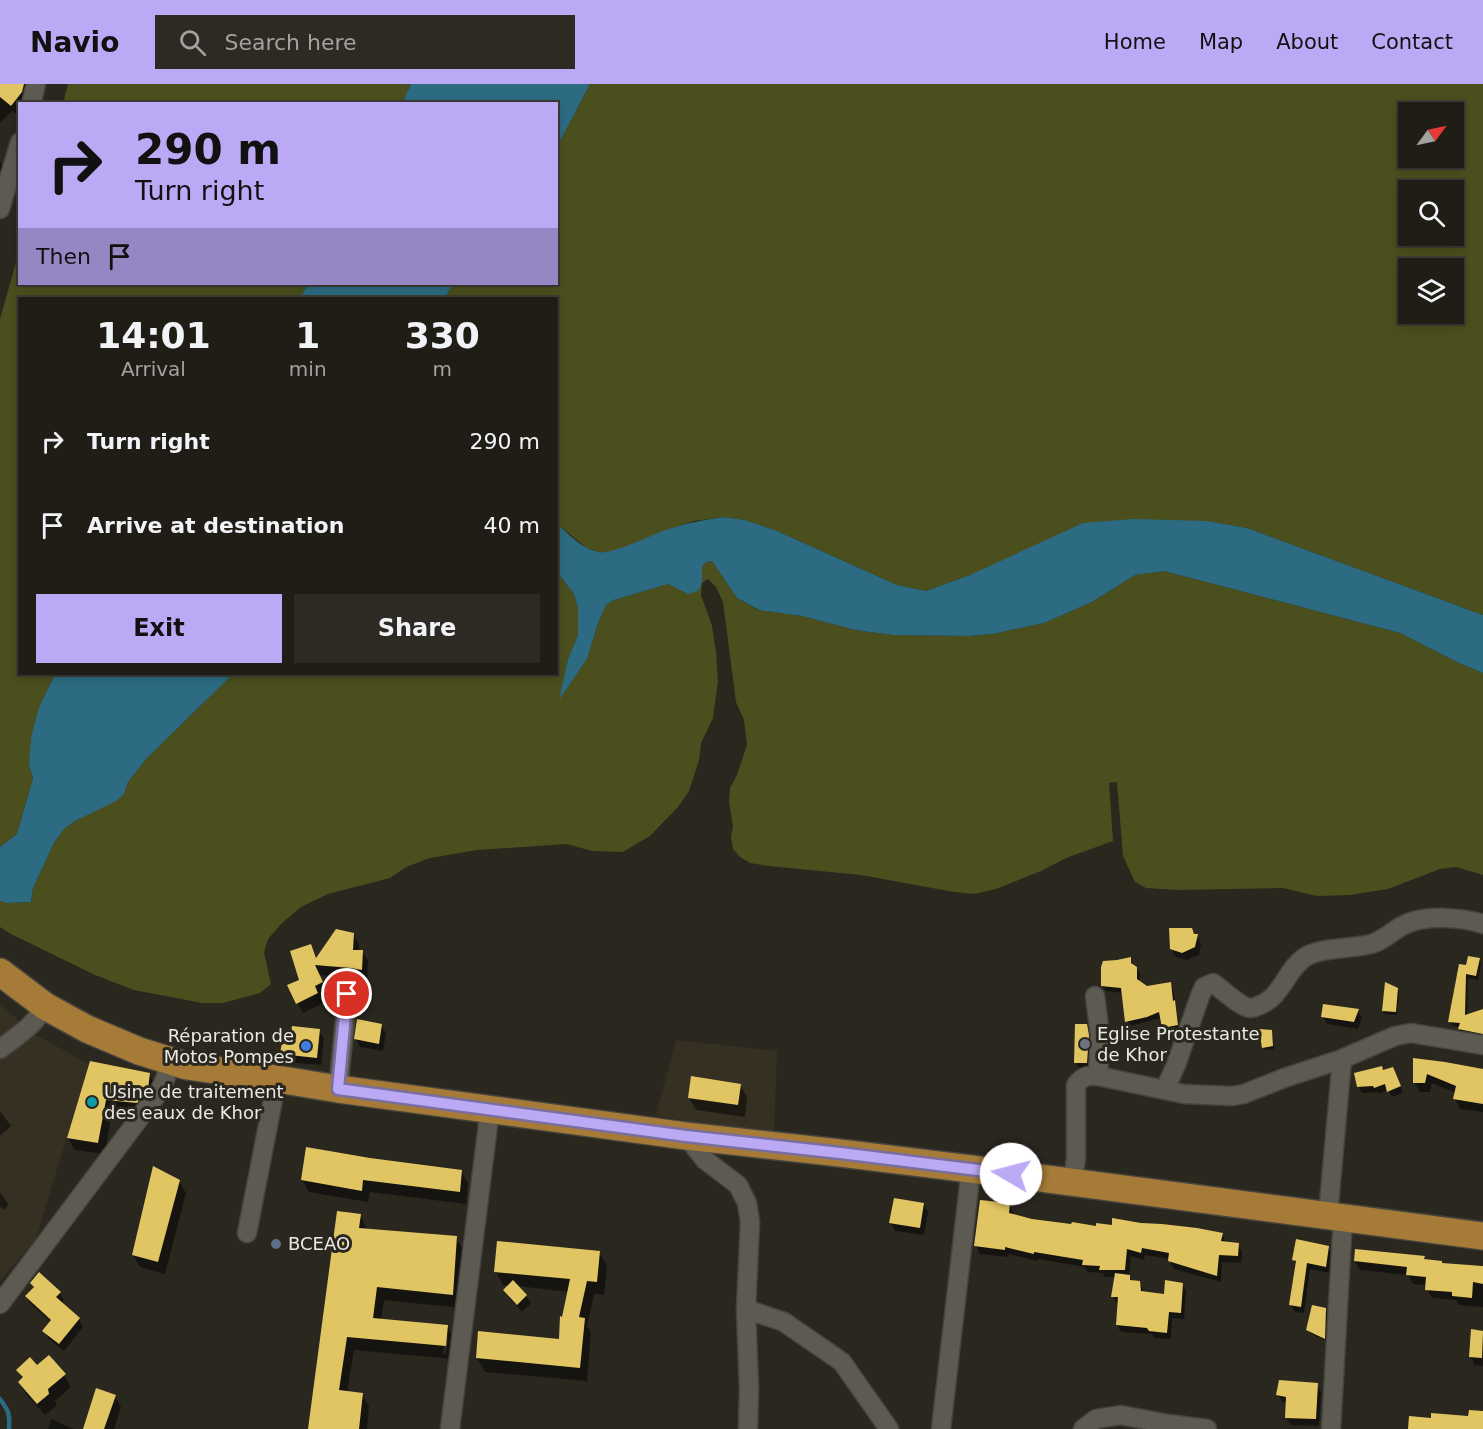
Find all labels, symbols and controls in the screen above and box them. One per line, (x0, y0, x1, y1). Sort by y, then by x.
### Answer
search box (155, 15, 575, 69)
text: Navio (30, 26, 119, 59)
icon: search (176, 26, 209, 59)
text: Search here (224, 30, 357, 55)
text: Home (1104, 30, 1166, 54)
text: Map (1199, 30, 1243, 54)
text: About (1276, 30, 1338, 54)
text: Contact (1371, 30, 1453, 54)
north arrow (1398, 102, 1464, 168)
map controls (1398, 102, 1464, 324)
text: 290 m (135, 125, 281, 174)
icon: right (36, 126, 114, 204)
text: Turn right (135, 175, 264, 206)
button: search (1398, 180, 1464, 246)
icon: arrive (103, 240, 136, 273)
text: Then (36, 244, 91, 269)
button: layers (1398, 258, 1464, 324)
text: 14:01 (96, 315, 211, 356)
text: 1 (295, 315, 320, 356)
text: 330 (405, 315, 480, 356)
text: Arrival (121, 357, 186, 381)
text: min (289, 357, 327, 381)
text: m (433, 357, 452, 381)
icon: right (36, 425, 69, 458)
text: Turn right (87, 429, 210, 454)
text: 290 m (470, 429, 540, 454)
icon: arrive (36, 509, 69, 542)
text: Arrive at destination (87, 513, 344, 538)
text: 40 m (484, 513, 540, 538)
button: Exit (36, 594, 282, 663)
button: Share (294, 594, 540, 663)
pin (321, 968, 372, 1019)
icon: arrive (330, 977, 363, 1010)
place label: Eglise Protestante de Khor (1097, 1023, 1260, 1065)
place label: Réparation de Motos Pompes (164, 1025, 294, 1067)
marker: Eglise Protestante de Khor (1078, 1037, 1092, 1051)
marker: Réparation de Motos Pompes (299, 1039, 313, 1053)
place label: Usine de traitement des eaux de Khor (104, 1081, 284, 1123)
marker: Usine de traitement des eaux de Khor (85, 1095, 99, 1109)
position arrow (979, 1142, 1043, 1206)
place label: BCEAO (288, 1233, 350, 1254)
marker: BCEAO (269, 1237, 283, 1251)

